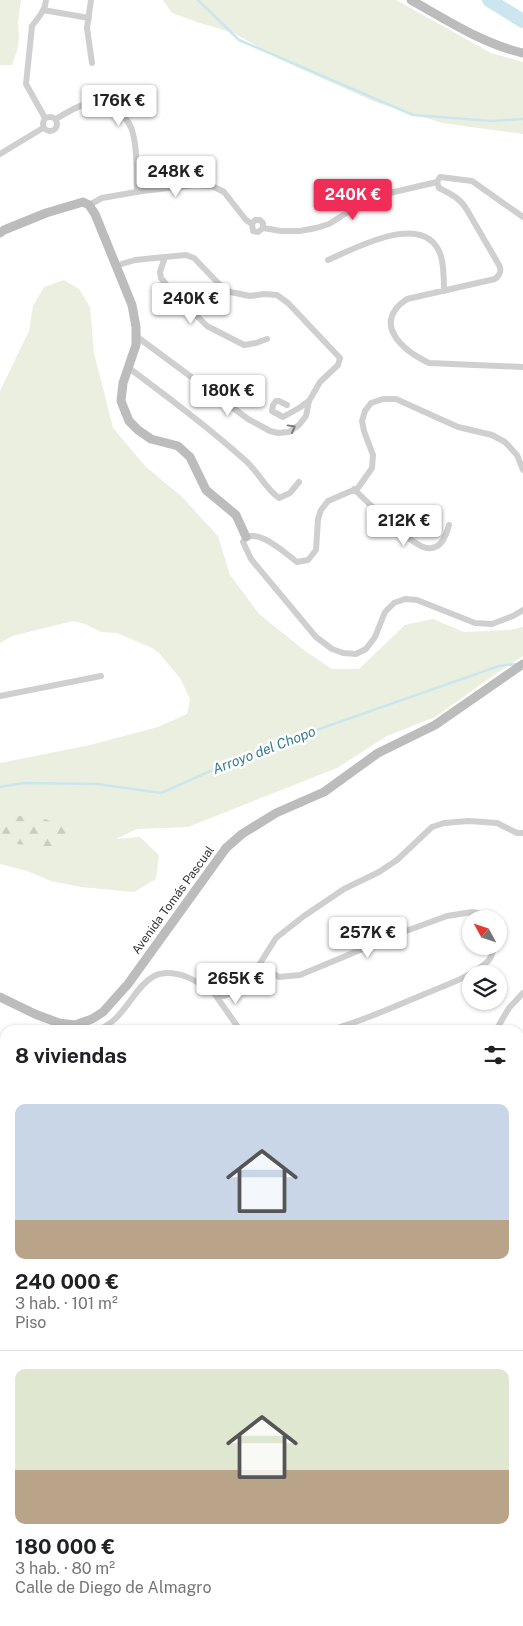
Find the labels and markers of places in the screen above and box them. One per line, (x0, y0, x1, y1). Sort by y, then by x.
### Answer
pin: 176K € (78, 84, 160, 127)
pin: 248K € (135, 156, 217, 198)
pin: 240K € (312, 178, 394, 221)
pin: 240K € (150, 282, 232, 325)
pin: 180K € (187, 374, 269, 417)
pin: 212K € (363, 504, 445, 547)
pin: 257K € (327, 916, 409, 959)
pin: 265K € (195, 962, 277, 1005)

